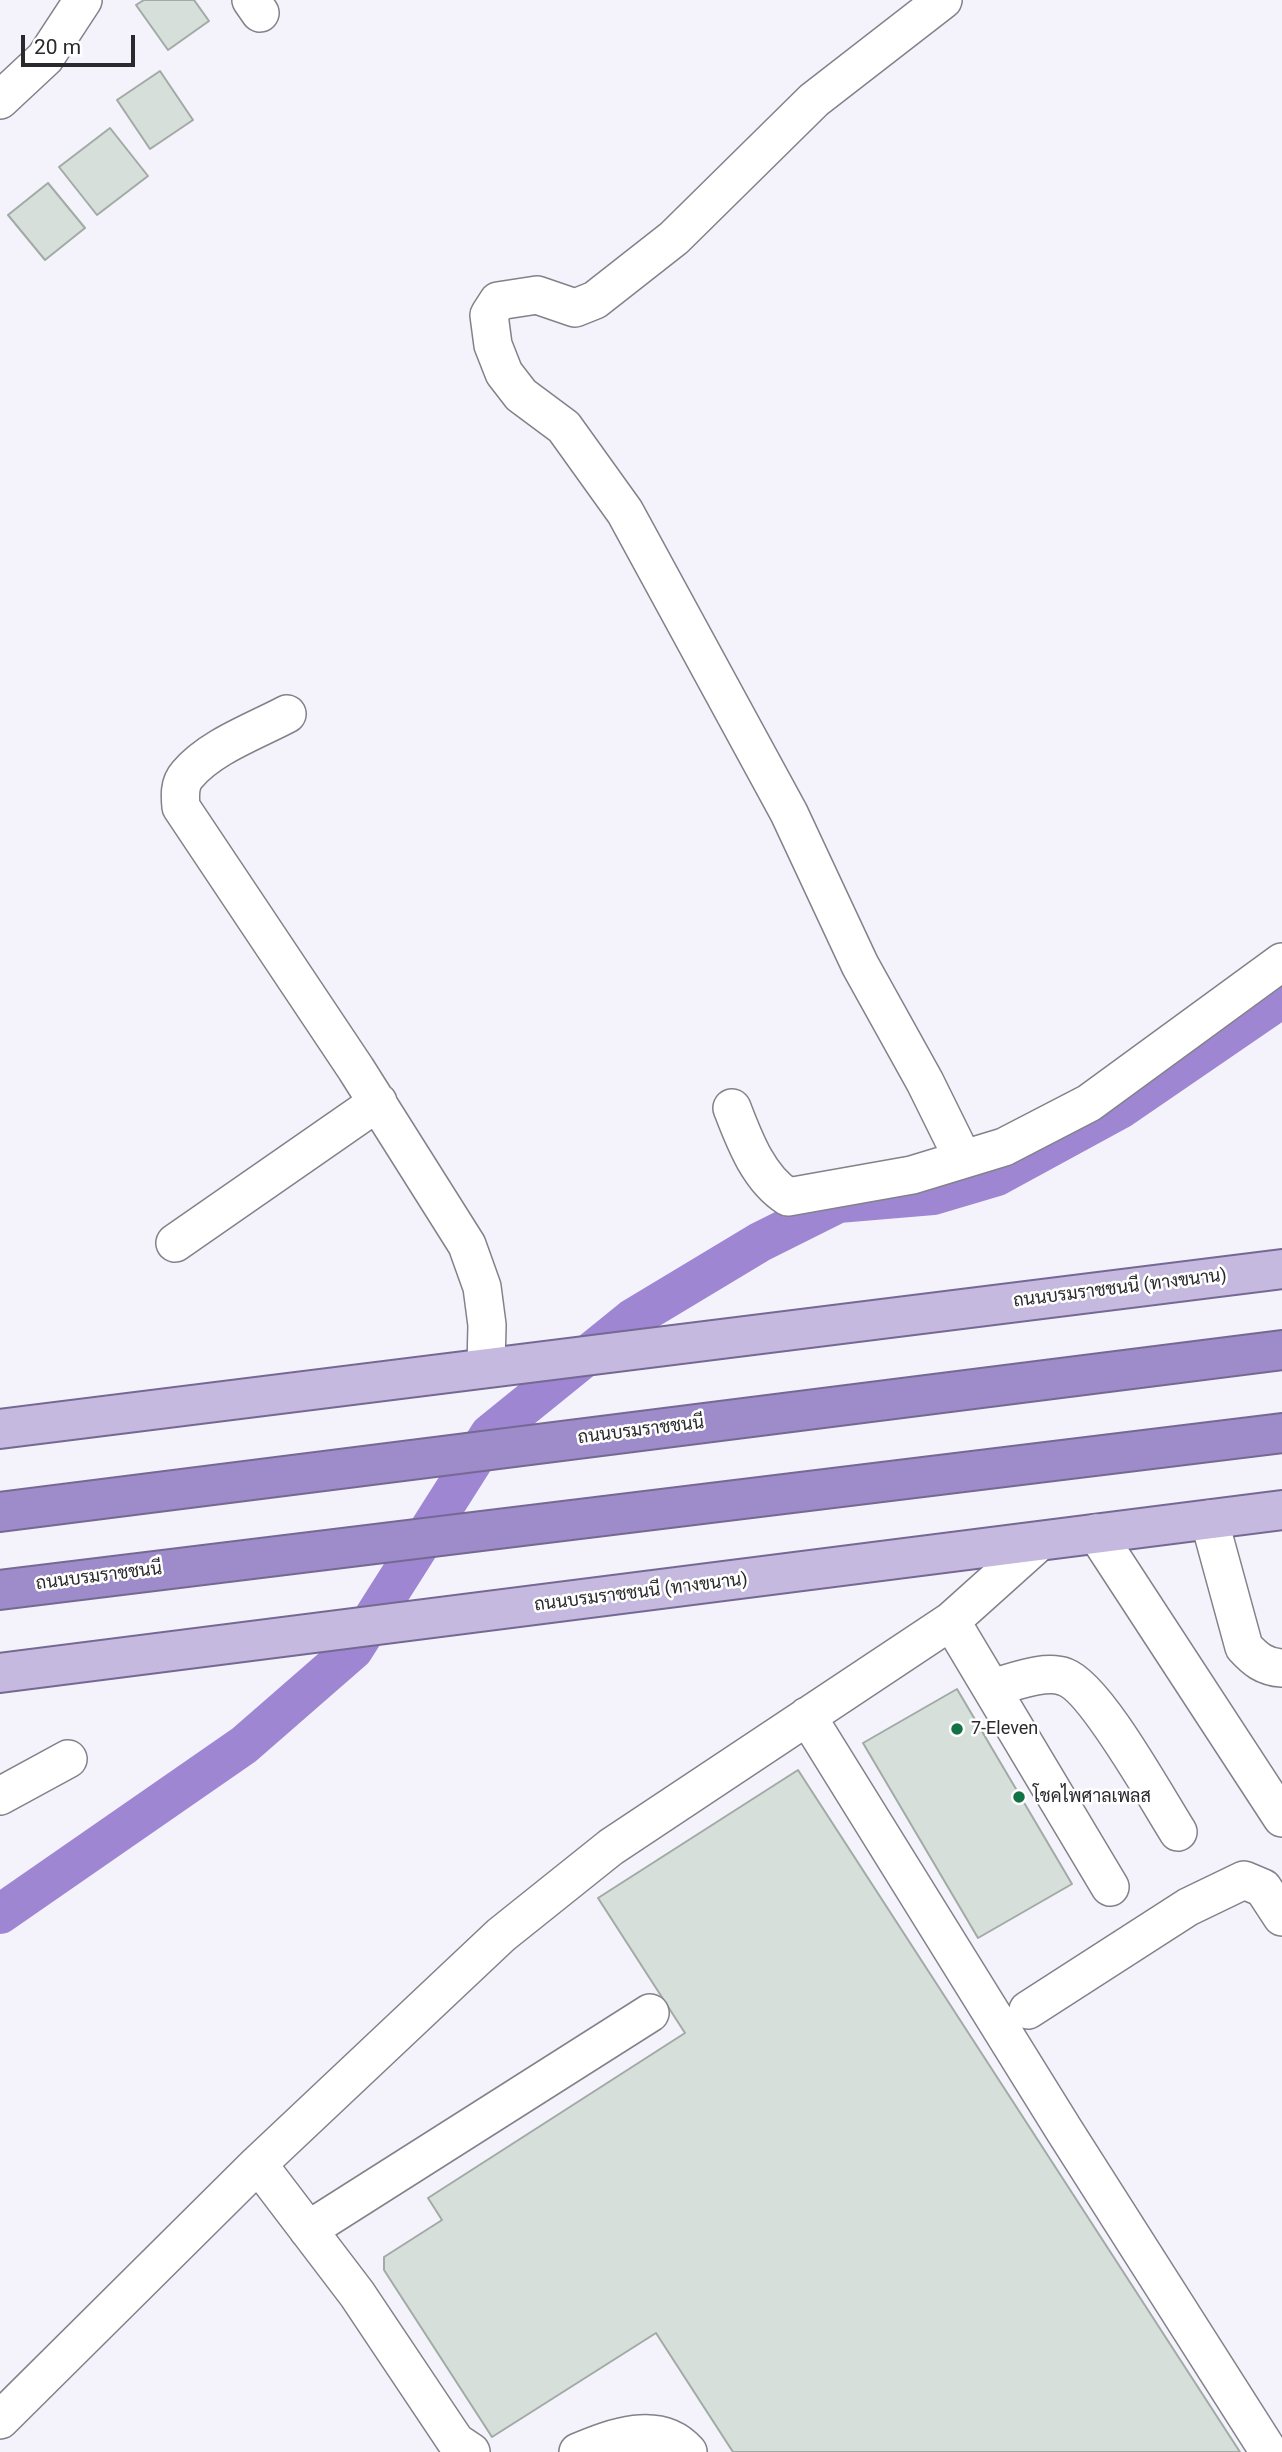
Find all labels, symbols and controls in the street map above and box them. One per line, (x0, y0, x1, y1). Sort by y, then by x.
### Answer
scale bar (24, 21, 138, 65)
text: 20 m (34, 35, 81, 59)
street label: ถนนบรมราชชนนี (ทางขนาน) (1012, 1265, 1228, 1313)
street label: ถนนบรมราชชนนี (577, 1413, 705, 1449)
street label: ถนนบรมราชชนนี (35, 1559, 163, 1595)
street label: ถนนบรมราชชนนี (ทางขนาน) (533, 1569, 749, 1617)
place label: 7-Eleven (971, 1718, 1038, 1740)
marker: 7-Eleven (949, 1721, 965, 1737)
place label: โชคไพศาลเพลส (1033, 1786, 1151, 1808)
marker: โชคไพศาลเพลส (1011, 1789, 1027, 1805)

